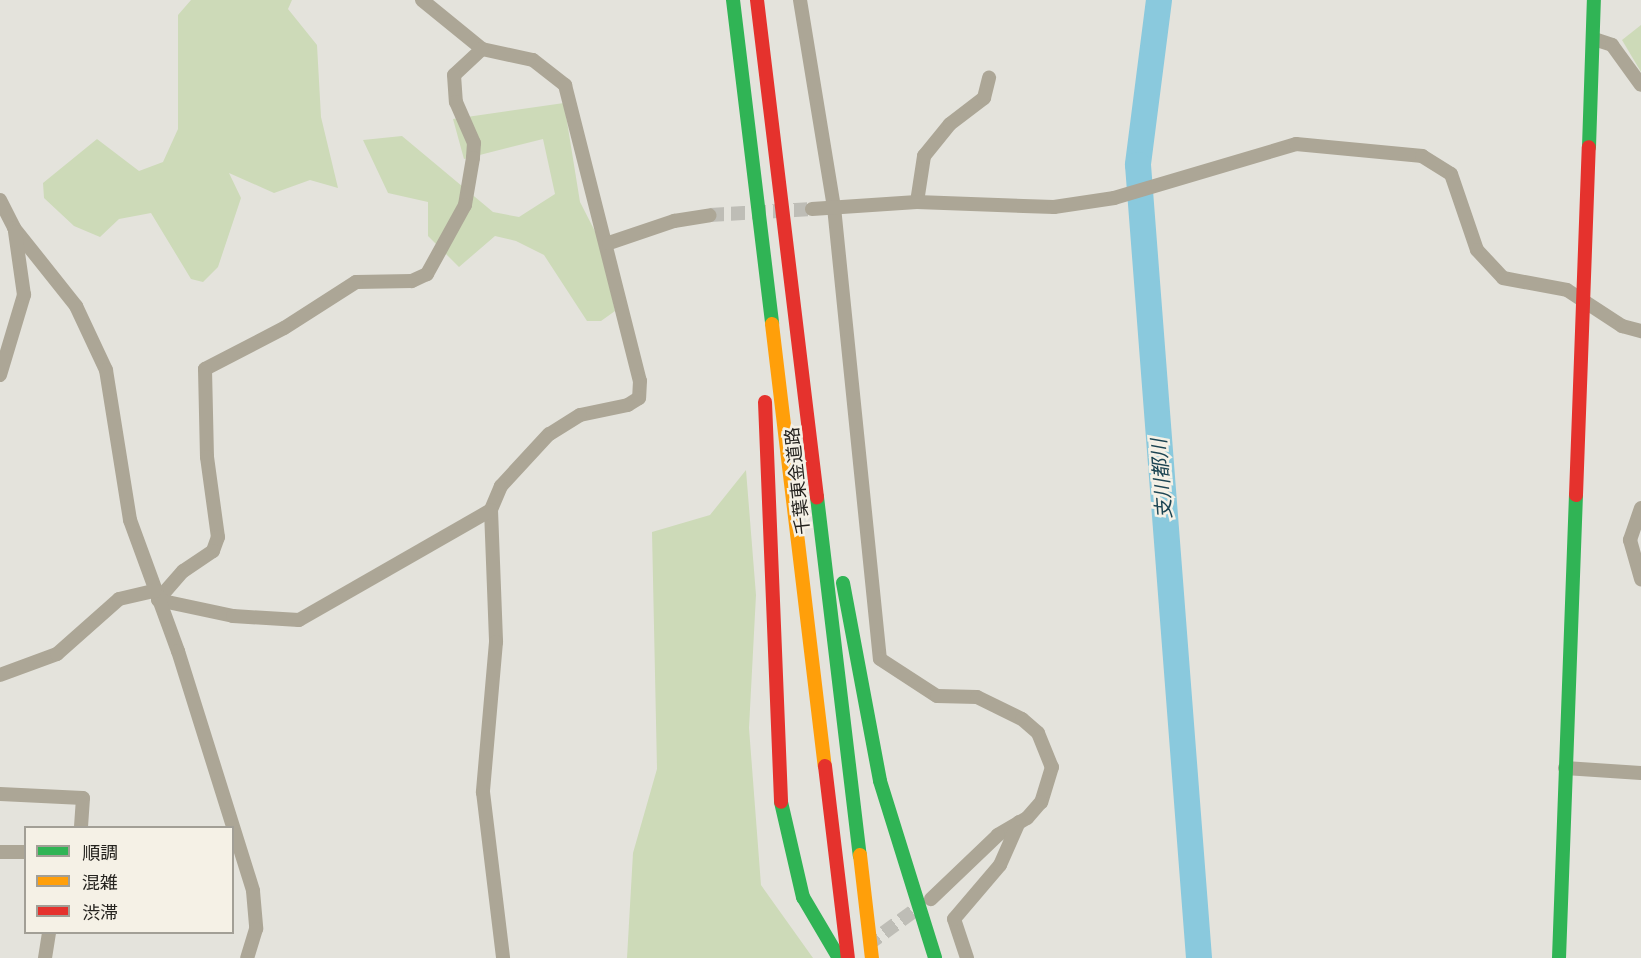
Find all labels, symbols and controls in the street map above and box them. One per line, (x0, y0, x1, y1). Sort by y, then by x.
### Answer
street label: 千葉東金道路 (782, 426, 814, 536)
water label: 支川都川 (1147, 438, 1177, 520)
legend (24, 826, 234, 934)
text: 順調 (82, 842, 118, 863)
text: 混雑 (82, 872, 118, 893)
text: 渋滞 (82, 902, 118, 923)

